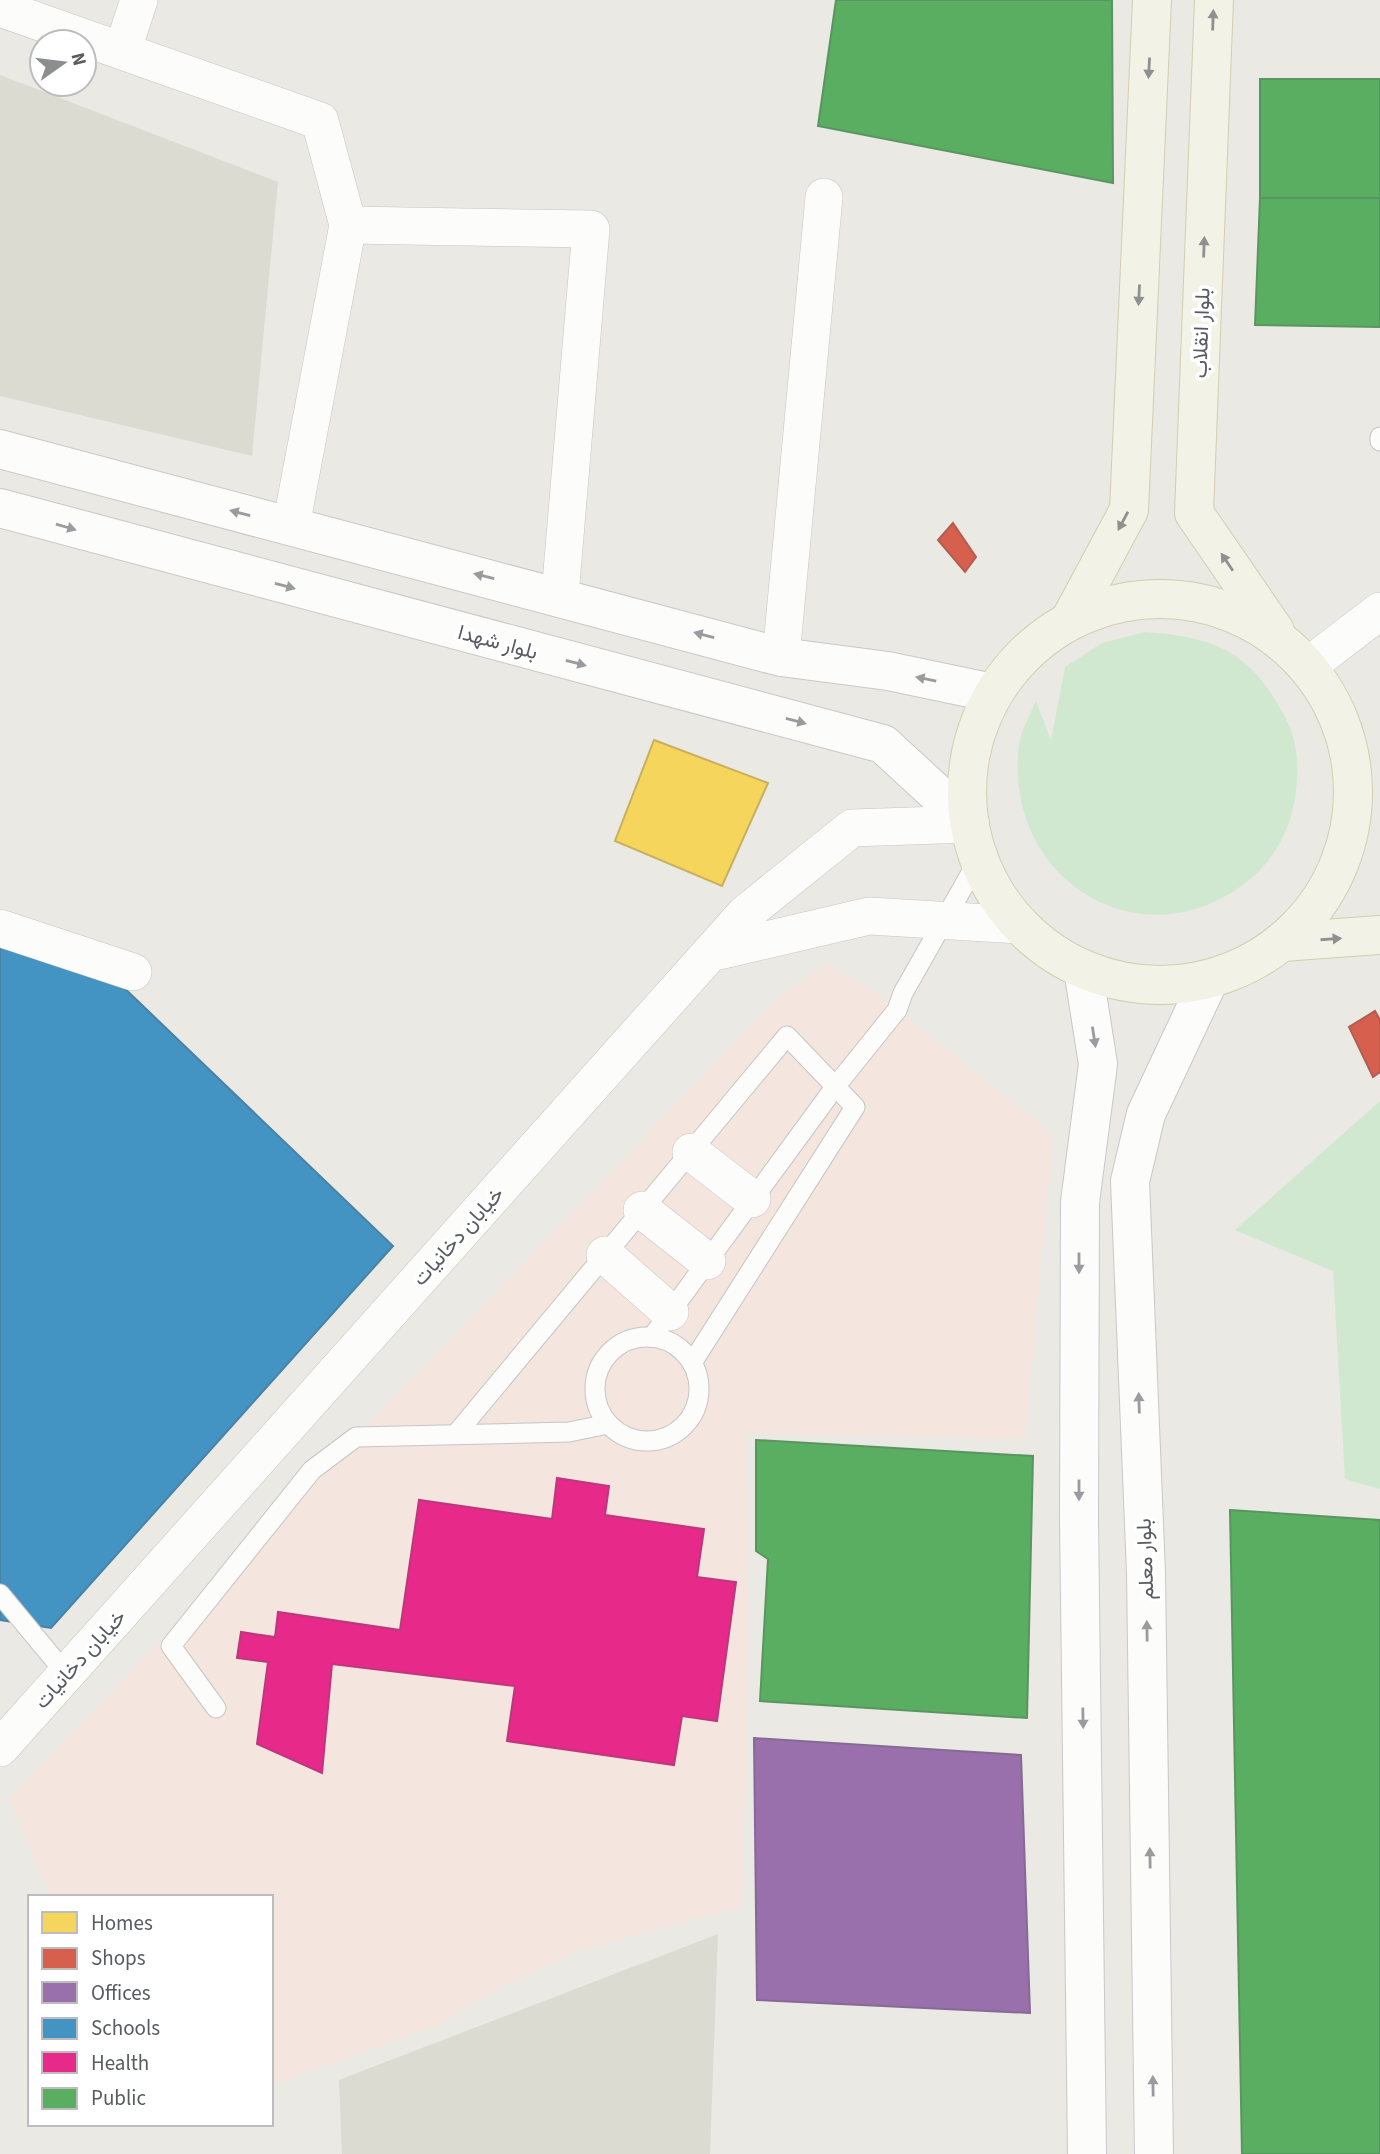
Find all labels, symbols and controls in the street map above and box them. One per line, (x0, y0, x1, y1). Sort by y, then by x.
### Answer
one-way arrow (1207, 9, 1218, 31)
north arrow (28, 28, 98, 98)
text: N (63, 50, 93, 69)
one-way arrow (1143, 57, 1154, 79)
one-way arrow (1198, 236, 1209, 258)
one-way arrow (1133, 285, 1144, 307)
street label: بلوار انقلاب (1184, 287, 1218, 379)
one-way arrow (229, 507, 251, 518)
one-way arrow (1117, 511, 1129, 531)
one-way arrow (55, 522, 77, 533)
one-way arrow (1220, 553, 1234, 571)
one-way arrow (473, 570, 495, 581)
one-way arrow (274, 581, 296, 592)
street label: بلوار شهدا (455, 617, 541, 667)
one-way arrow (692, 629, 714, 640)
one-way arrow (566, 658, 588, 669)
one-way arrow (915, 674, 937, 685)
one-way arrow (786, 716, 808, 727)
one-way arrow (1320, 933, 1342, 944)
one-way arrow (1089, 1026, 1100, 1048)
street label: خیابان دخانیات (405, 1180, 511, 1292)
one-way arrow (1073, 1252, 1085, 1274)
one-way arrow (1134, 1392, 1145, 1414)
one-way arrow (1073, 1479, 1085, 1501)
street label: بلوار معلم (1129, 1518, 1161, 1600)
street label: خیابان دخانیات (27, 1603, 133, 1715)
one-way arrow (1141, 1620, 1152, 1642)
one-way arrow (1077, 1707, 1088, 1729)
one-way arrow (1144, 1847, 1156, 1869)
legend (28, 1895, 273, 2126)
text: Homes (91, 1908, 153, 1938)
text: Shops (91, 1943, 146, 1973)
text: Offices (91, 1978, 151, 2008)
text: Schools (91, 2013, 160, 2043)
text: Health (91, 2048, 149, 2078)
one-way arrow (1148, 2075, 1159, 2097)
text: Public (91, 2083, 146, 2113)

